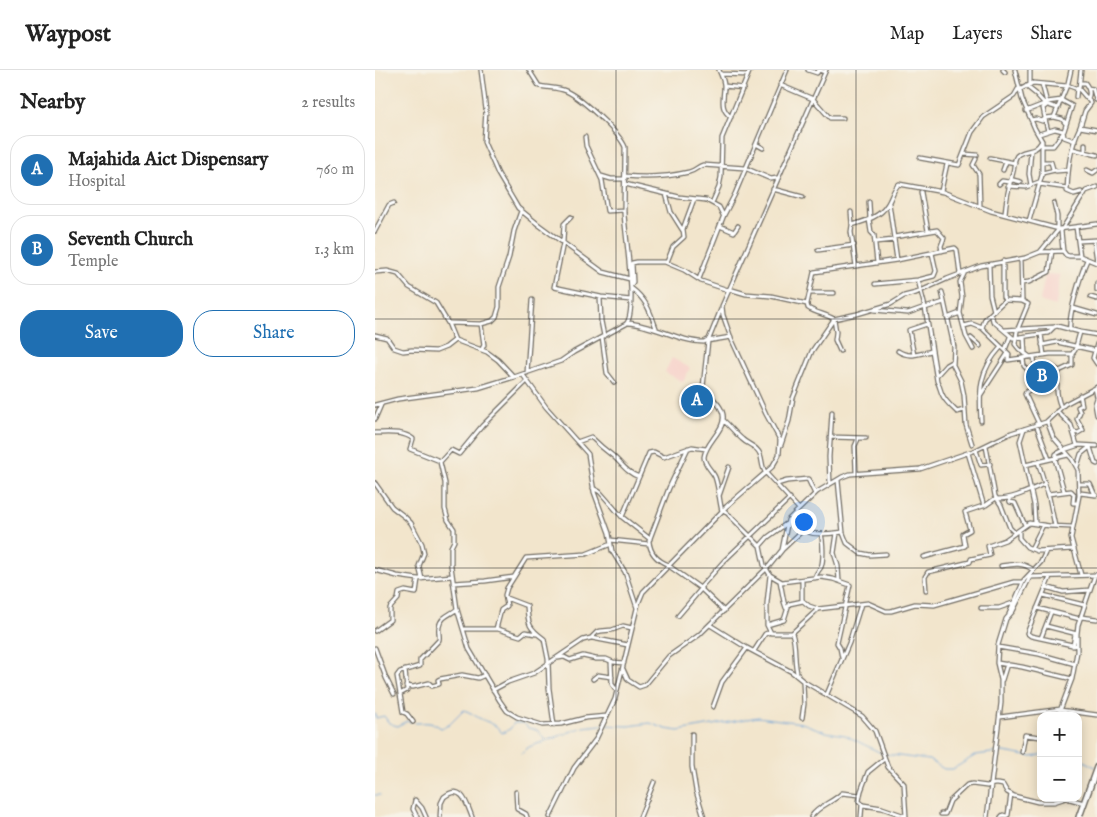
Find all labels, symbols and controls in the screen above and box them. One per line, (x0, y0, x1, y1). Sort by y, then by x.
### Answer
text: Waypost (25, 19, 111, 50)
text: Map (890, 23, 924, 46)
text: Layers (952, 23, 1003, 46)
text: Share (1031, 23, 1072, 46)
text: Nearby (20, 89, 85, 116)
text: 2 results (301, 93, 355, 113)
text: Majahida Aict Dispensary (68, 148, 268, 172)
text: A (32, 160, 42, 180)
text: 760 m (316, 160, 354, 180)
text: Hospital (68, 172, 125, 192)
text: Seventh Church (68, 228, 193, 252)
text: B (32, 240, 42, 260)
text: 1.3 km (314, 240, 354, 260)
text: Temple (68, 252, 118, 272)
button: Save (20, 310, 183, 357)
button: Share (193, 310, 355, 357)
pin: B (1026, 358, 1058, 396)
pin: A (681, 382, 713, 420)
your location (791, 509, 817, 535)
map controls (1037, 712, 1082, 802)
button: + (1037, 712, 1082, 757)
button: − (1037, 757, 1082, 802)

